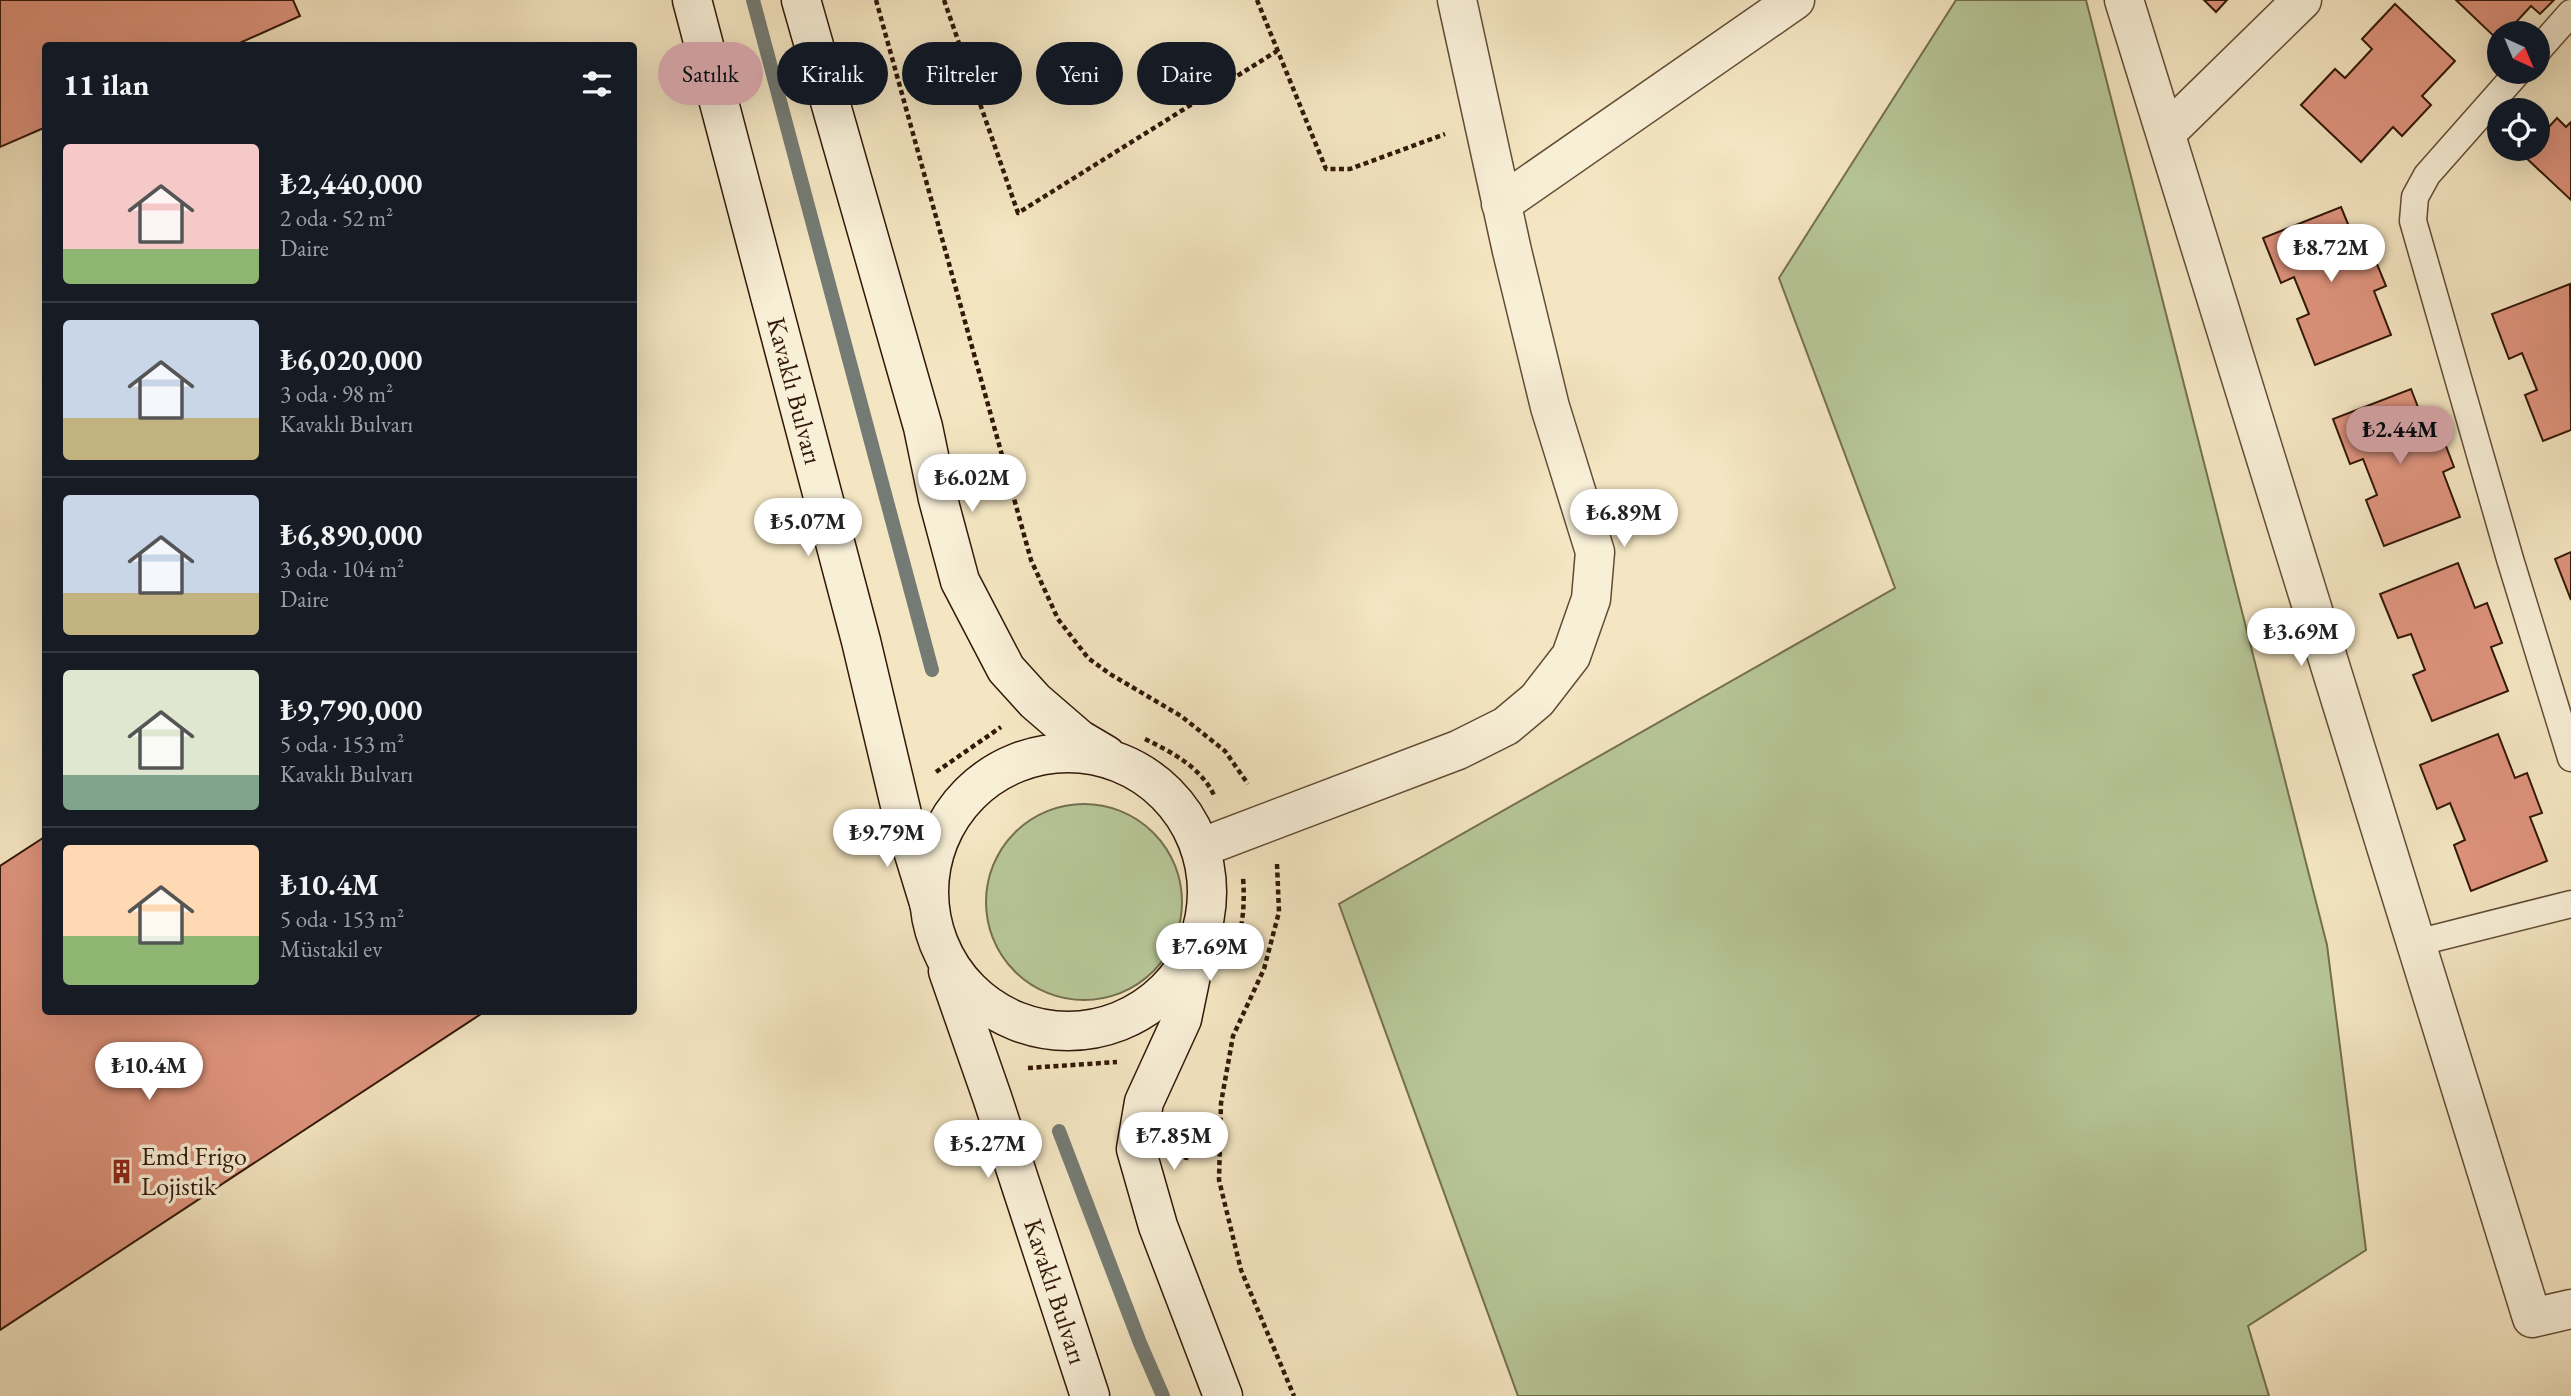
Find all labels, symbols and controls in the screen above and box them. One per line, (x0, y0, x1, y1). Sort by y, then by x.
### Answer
north arrow (2487, 21, 2550, 84)
map controls (2487, 21, 2550, 161)
chip: Satılık (658, 42, 763, 105)
chip: Kiralık (777, 42, 888, 105)
chip: Filtreler (902, 42, 1022, 105)
chip: Yeni (1036, 42, 1123, 105)
chip: Daire (1137, 42, 1236, 105)
text: 11 ilan (63, 65, 149, 104)
icon: filters (578, 65, 616, 103)
button: locate (2487, 98, 2550, 161)
text: ₺2,440,000 (280, 164, 422, 203)
icon: home (119, 172, 203, 256)
text: 2 oda · 52 m² (280, 203, 393, 233)
pin: ₺8.72M (2274, 224, 2388, 284)
text: ₺8.72M (2293, 232, 2369, 262)
text: Daire (280, 233, 329, 263)
street label: Kavaklı Bulvarı (759, 313, 831, 468)
text: ₺6,020,000 (280, 340, 422, 379)
icon: home (119, 348, 203, 432)
text: 3 oda · 98 m² (280, 379, 393, 409)
pin: ₺2.44M (2343, 406, 2457, 466)
text: Kavaklı Bulvarı (280, 409, 413, 439)
text: ₺2.44M (2362, 414, 2438, 444)
pin: ₺6.02M (915, 454, 1029, 514)
text: ₺6.02M (934, 462, 1010, 492)
pin: ₺6.89M (1567, 490, 1681, 549)
text: ₺6.89M (1586, 497, 1662, 527)
pin: ₺5.07M (751, 498, 865, 558)
text: ₺5.07M (770, 506, 846, 536)
text: ₺6,890,000 (280, 515, 422, 554)
icon: home (119, 523, 203, 607)
text: 3 oda · 104 m² (280, 554, 404, 584)
text: Daire (280, 584, 329, 614)
pin: ₺3.69M (2244, 608, 2358, 668)
text: ₺3.69M (2263, 616, 2339, 646)
text: ₺9,790,000 (280, 690, 422, 729)
icon: home (119, 698, 203, 782)
text: 5 oda · 153 m² (280, 729, 404, 759)
text: Kavaklı Bulvarı (280, 759, 413, 789)
pin: ₺9.79M (830, 810, 944, 869)
text: ₺9.79M (849, 817, 925, 847)
text: ₺10.4M (280, 865, 379, 904)
icon: home (119, 873, 203, 957)
text: 5 oda · 153 m² (280, 904, 404, 934)
pin: ₺7.69M (1153, 923, 1267, 983)
text: ₺7.69M (1172, 931, 1248, 961)
text: Müstakil ev (280, 934, 382, 964)
pin: ₺10.4M (92, 1042, 206, 1102)
text: ₺10.4M (111, 1050, 187, 1080)
pin: ₺7.85M (1117, 1112, 1231, 1172)
pin: ₺5.27M (931, 1120, 1045, 1180)
text: ₺7.85M (1136, 1120, 1212, 1150)
text: ₺5.27M (950, 1128, 1026, 1158)
place label: Emd Frigo Lojistik (141, 1139, 247, 1203)
building icon: Emd Frigo Lojistik (107, 1157, 135, 1185)
street label: Kavaklı Bulvarı (1016, 1214, 1095, 1368)

